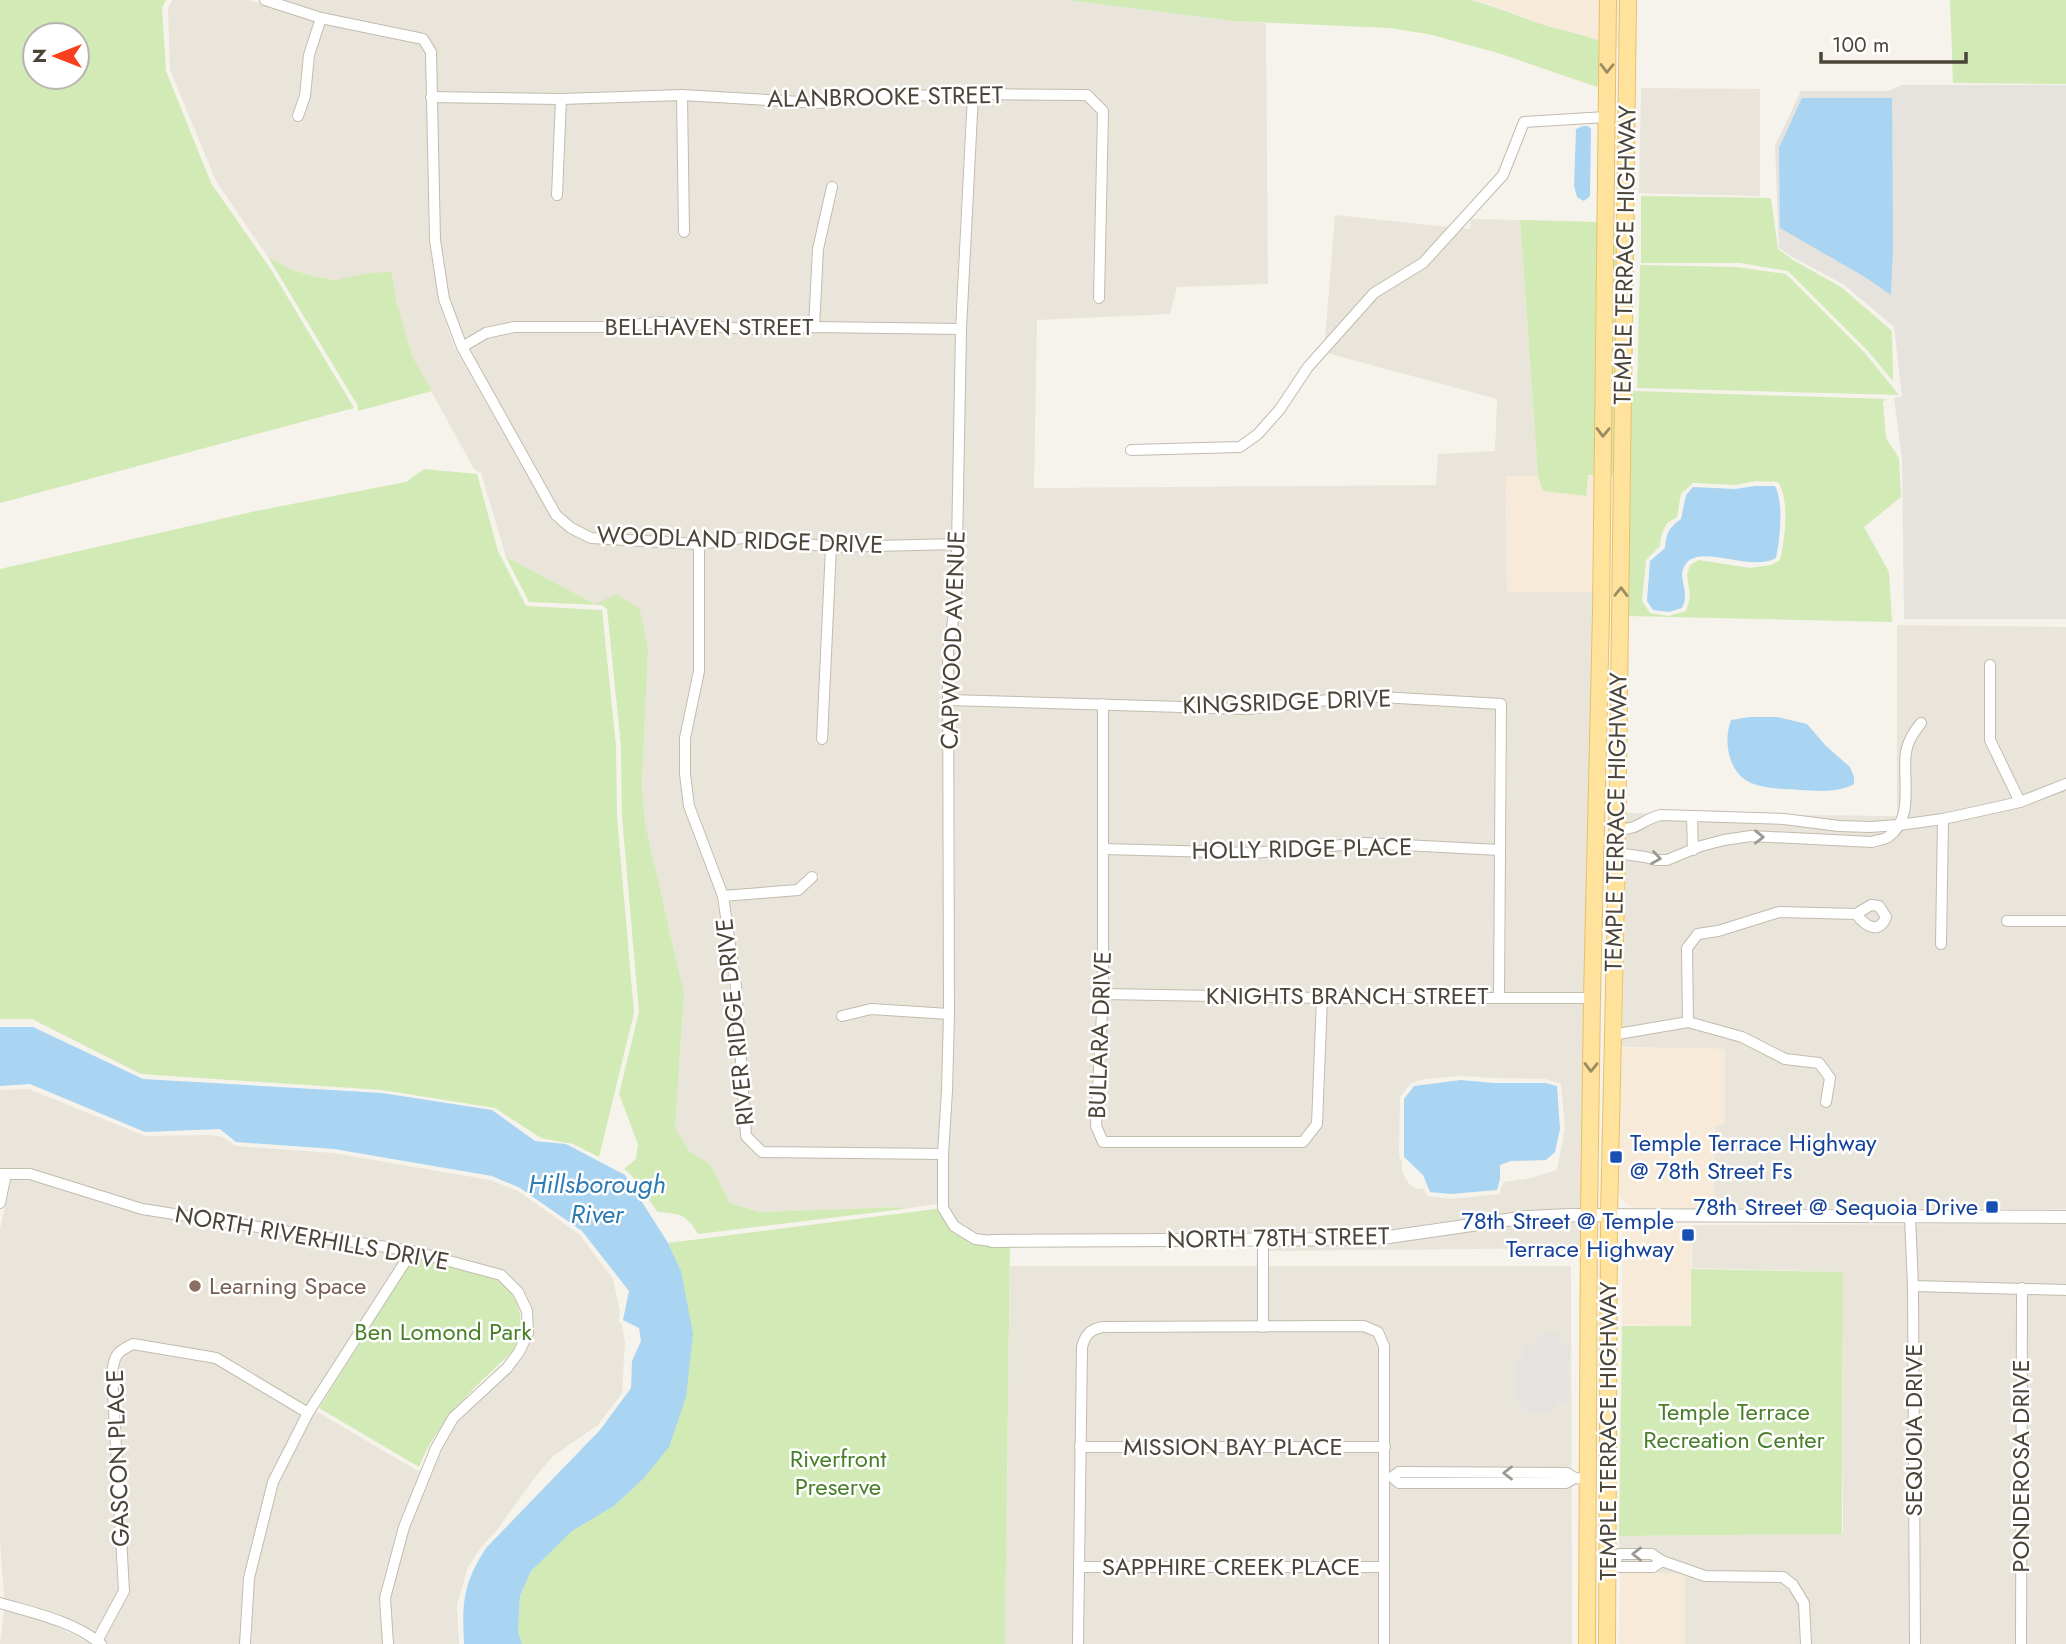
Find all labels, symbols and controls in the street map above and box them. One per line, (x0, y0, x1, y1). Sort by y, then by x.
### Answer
north arrow (21, 21, 91, 91)
scale bar (1821, 21, 1966, 65)
text: 100 m (1832, 30, 1889, 60)
text: N (26, 48, 53, 64)
one-way arrow (1599, 63, 1615, 74)
street label: ALANBROOKE STREET (767, 77, 1003, 116)
street label: TEMPLE TERRACE HIGHWAY (1604, 105, 1645, 405)
street label: BELLHAVEN STREET (605, 309, 813, 344)
one-way arrow (1595, 427, 1611, 438)
street label: WOODLAND RIDGE DRIVE (596, 517, 884, 562)
street label: CAPWOOD AVENUE (931, 530, 974, 750)
one-way arrow (1613, 586, 1628, 597)
street label: TEMPLE TERRACE HIGHWAY (1595, 672, 1636, 972)
street label: KINGSRIDGE DRIVE (1182, 680, 1392, 723)
street label: HOLLY RIDGE PLACE (1191, 829, 1413, 868)
one-way arrow (1754, 829, 1765, 844)
one-way arrow (1650, 850, 1662, 865)
street label: RIVER RIDGE DRIVE (706, 917, 763, 1127)
street label: BULLARA DRIVE (1079, 951, 1120, 1119)
street label: KNIGHTS BRANCH STREET (1206, 978, 1488, 1013)
one-way arrow (1583, 1062, 1599, 1072)
place label: Temple Terrace Highway @ 78th Street Fs (1630, 1125, 1877, 1188)
marker: Temple Terrace Highway @ 78th Street Fs (1608, 1149, 1624, 1165)
water label: Hillsborough River (528, 1165, 666, 1233)
place label: 78th Street @ Sequoia Drive (1693, 1189, 1978, 1224)
street label: NORTH RIVERHILLS DRIVE (172, 1196, 452, 1279)
marker: 78th Street @ Sequoia Drive (1984, 1199, 2000, 1215)
place label: 78th Street @ Temple Terrace Highway (1461, 1203, 1674, 1266)
street label: NORTH 78TH STREET (1167, 1218, 1389, 1257)
marker: 78th Street @ Temple Terrace Highway (1680, 1227, 1696, 1243)
place label: Learning Space (209, 1268, 366, 1303)
marker: Learning Space (187, 1278, 203, 1294)
street label: TEMPLE TERRACE HIGHWAY (1590, 1281, 1625, 1581)
park label: Ben Lomond Park (354, 1314, 532, 1349)
street label: SEQUOIA DRIVE (1896, 1344, 1931, 1516)
street label: PONDEROSA DRIVE (2003, 1359, 2038, 1573)
street label: GASCON PLACE (97, 1369, 138, 1547)
park label: Temple Terrace Recreation Center (1643, 1394, 1826, 1457)
street label: MISSION BAY PLACE (1123, 1429, 1343, 1464)
park label: Riverfront Preserve (790, 1441, 887, 1504)
one-way arrow (1502, 1465, 1513, 1481)
one-way arrow (1632, 1546, 1642, 1562)
street label: SAPPHIRE CREEK PLACE (1102, 1549, 1360, 1584)

